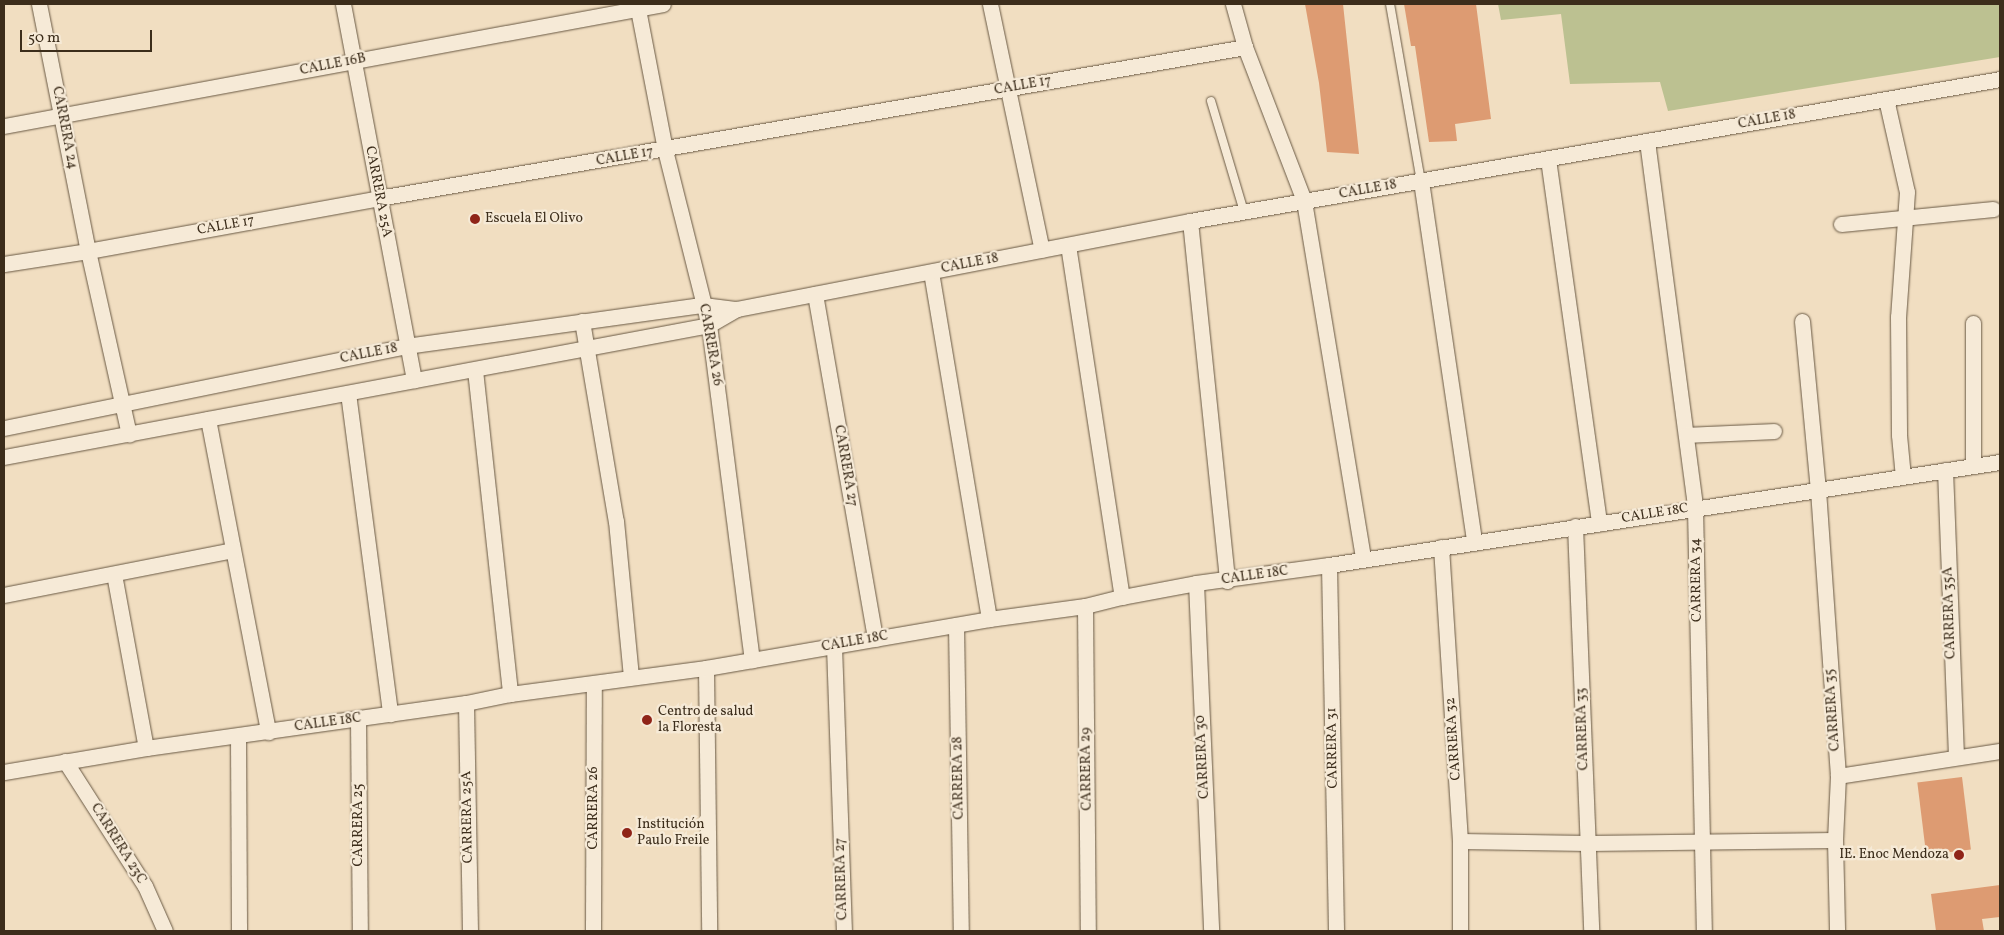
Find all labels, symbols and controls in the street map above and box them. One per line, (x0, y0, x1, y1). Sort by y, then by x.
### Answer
scale bar (22, 20, 155, 52)
text: 50 m (28, 28, 60, 49)
street label: CALLE 16B (299, 50, 367, 80)
street label: CALLE 17 (993, 73, 1053, 99)
street label: CARRERA 24 (48, 85, 80, 171)
street label: CALLE 18 (1737, 107, 1797, 133)
street label: CALLE 17 (595, 144, 655, 170)
street label: CARRERA 25A (361, 145, 395, 239)
street label: CALLE 18 (1338, 177, 1398, 203)
place label: Escuela El Olivo (485, 211, 583, 227)
street label: CALLE 17 (196, 213, 256, 239)
marker: Escuela El Olivo (469, 213, 481, 225)
street label: CALLE 18 (940, 250, 1000, 278)
street label: CARRERA 26 (695, 303, 725, 387)
street label: CALLE 18 (339, 340, 399, 368)
street label: CARRERA 27 (830, 424, 860, 508)
street label: CALLE 18C (1620, 500, 1690, 528)
street label: CARRERA 34 (1688, 538, 1706, 622)
street label: CALLE 18C (1221, 563, 1289, 589)
street label: CARRERA 35A (1940, 567, 1960, 659)
street label: CALLE 18C (820, 628, 890, 656)
street label: CARRERA 35 (1822, 668, 1844, 752)
street label: CARRERA 33 (1573, 687, 1593, 771)
street label: CARRERA 32 (1443, 697, 1465, 781)
place label: Centro de salud la Floresta (658, 704, 753, 736)
street label: CARRERA 31 (1324, 707, 1342, 789)
street label: CALLE 18C (294, 710, 362, 736)
marker: Centro de salud la Floresta (640, 713, 654, 727)
street label: CARRERA 30 (1192, 715, 1214, 799)
street label: CARRERA 29 (1078, 727, 1096, 811)
street label: CARRERA 28 (950, 736, 968, 820)
street label: CARRERA 26 (586, 766, 602, 850)
street label: CARRERA 25A (459, 771, 477, 863)
street label: CARRERA 25 (351, 784, 367, 866)
street label: CARRERA 23C (87, 801, 149, 887)
place label: Institución Paulo Freile (637, 817, 709, 850)
marker: Institución Paulo Freile (621, 827, 633, 839)
street label: CARRERA 27 (832, 837, 852, 921)
place label: IE. Enoc Mendoza (1839, 847, 1949, 863)
marker: IE. Enoc Mendoza (1953, 849, 1965, 861)

